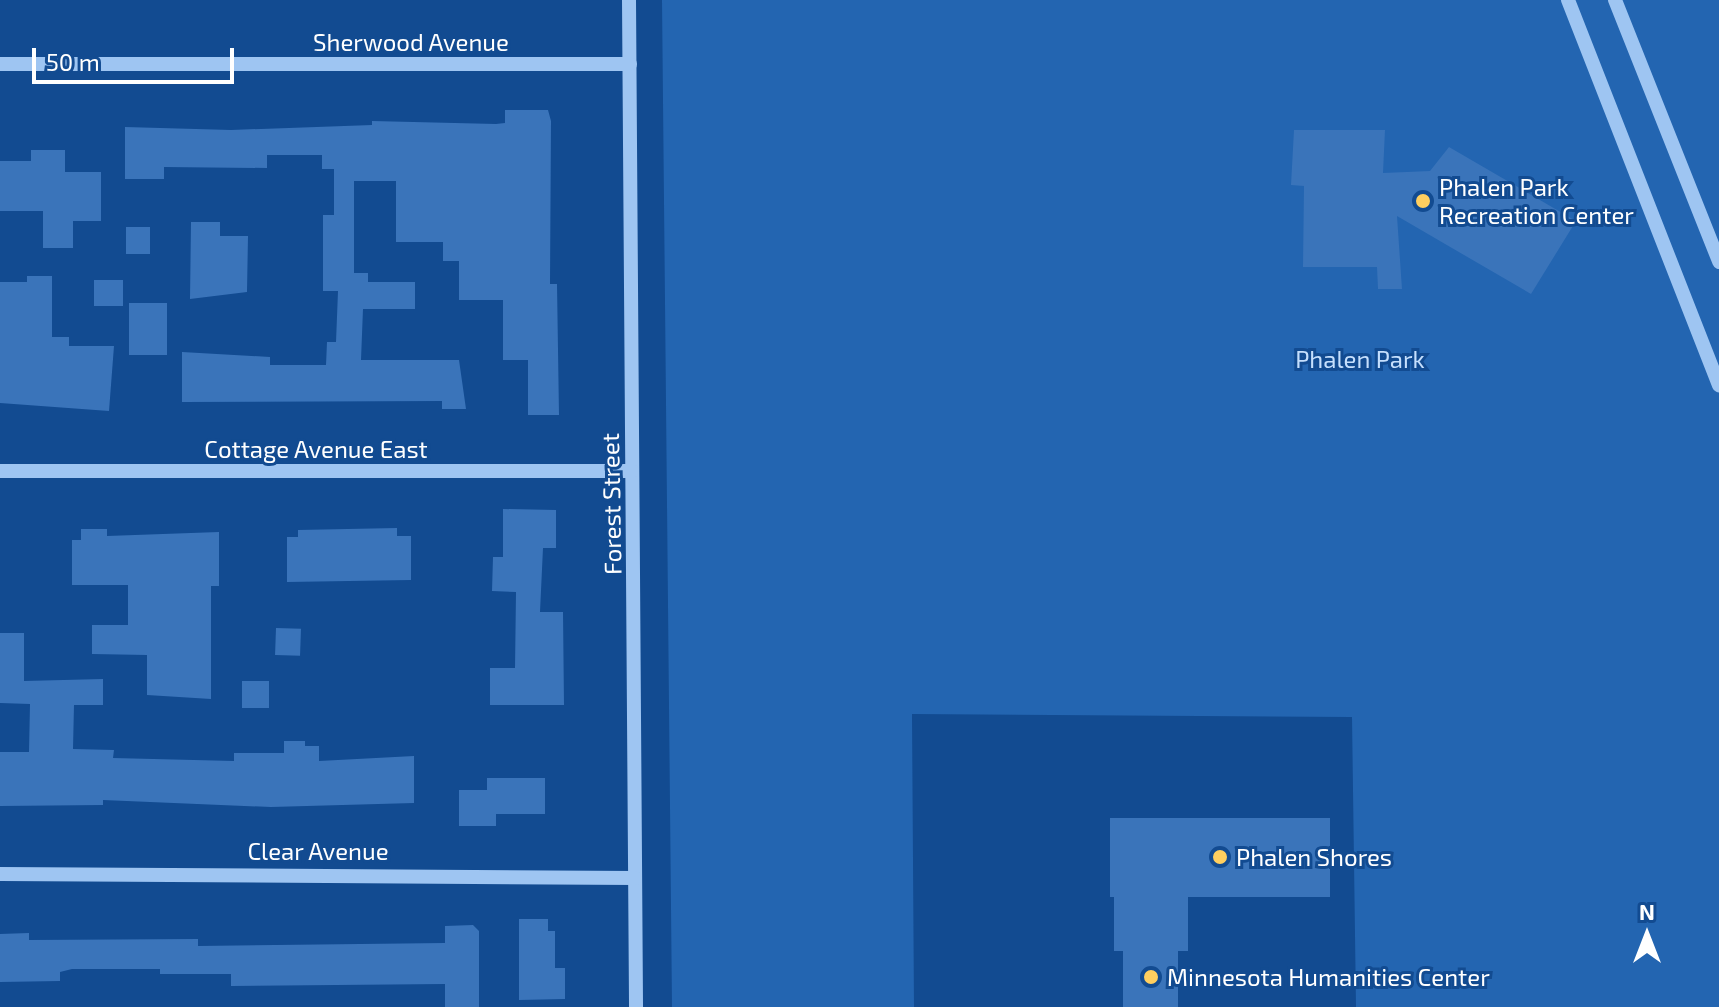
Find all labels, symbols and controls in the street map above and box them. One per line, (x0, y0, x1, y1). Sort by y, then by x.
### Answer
street label: Sherwood Avenue (313, 28, 509, 56)
scale bar (36, 32, 238, 82)
text: 50 m (46, 47, 100, 76)
place label: Phalen Park Recreation Center (1439, 173, 1634, 229)
marker: Phalen Park Recreation Center (1414, 192, 1432, 210)
park label: Phalen Park (1295, 345, 1425, 373)
street label: Forest Street (595, 433, 627, 575)
street label: Cottage Avenue East (204, 435, 428, 463)
street label: Clear Avenue (247, 837, 389, 865)
place label: Phalen Shores (1236, 843, 1392, 871)
marker: Phalen Shores (1211, 848, 1229, 866)
north arrow (1607, 895, 1687, 975)
text: N (1639, 898, 1655, 924)
place label: Minnesota Humanities Center (1167, 963, 1490, 991)
marker: Minnesota Humanities Center (1142, 968, 1160, 986)

